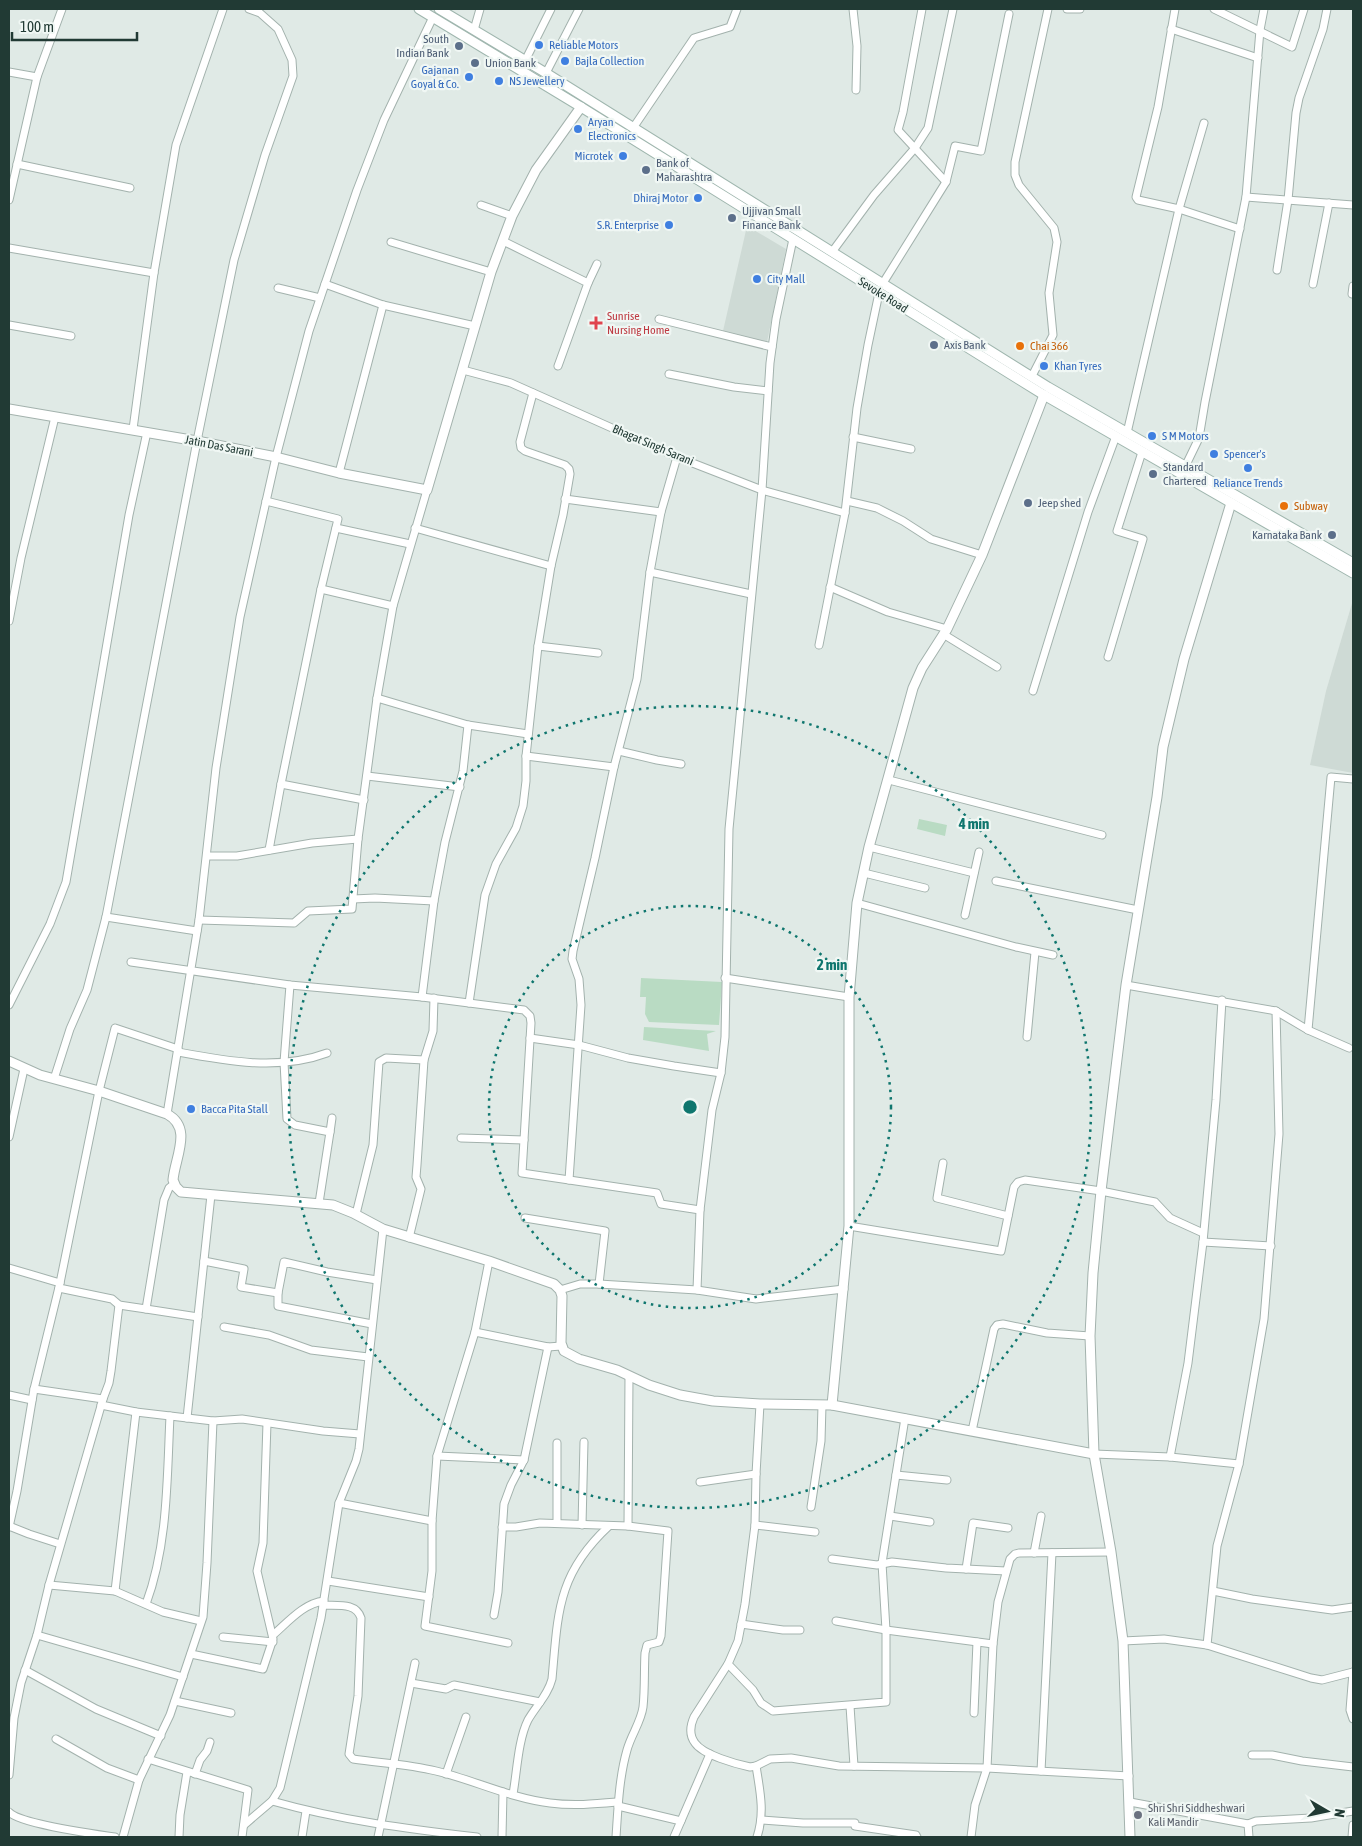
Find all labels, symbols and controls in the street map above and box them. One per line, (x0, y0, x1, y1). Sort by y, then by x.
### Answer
scale bar (12, 10, 138, 42)
text: 100 m (20, 18, 54, 35)
place label: South Indian Bank (396, 32, 450, 60)
place label: Reliable Motors (549, 38, 618, 52)
marker: Reliable Motors (533, 39, 545, 51)
marker: South Indian Bank (453, 40, 465, 52)
place label: Bajla Collection (575, 54, 644, 68)
marker: Bajla Collection (559, 55, 571, 67)
place label: Union Bank (485, 56, 537, 70)
marker: Union Bank (469, 57, 481, 69)
place label: Gajanan Goyal & Co. (411, 63, 459, 91)
marker: Gajanan Goyal & Co. (463, 71, 475, 83)
place label: NS Jewellery (509, 74, 565, 88)
marker: NS Jewellery (493, 75, 505, 87)
place label: Aryan Electronics (588, 115, 636, 143)
marker: Aryan Electronics (572, 123, 584, 135)
place label: Microtek (575, 149, 614, 163)
marker: Microtek (617, 150, 629, 162)
place label: Bank of Maharashtra (656, 156, 712, 184)
marker: Bank of Maharashtra (640, 164, 652, 176)
place label: Dhiraj Motor (633, 191, 688, 205)
marker: Dhiraj Motor (692, 192, 704, 204)
place label: Ujjivan Small Finance Bank (742, 204, 802, 232)
marker: Ujjivan Small Finance Bank (726, 212, 738, 224)
place label: S.R. Enterprise (597, 218, 659, 232)
marker: S.R. Enterprise (663, 219, 675, 231)
place label: City Mall (767, 272, 806, 286)
marker: City Mall (751, 273, 763, 285)
street label: Sevoke Road (856, 274, 910, 316)
place label: Sunrise Nursing Home (607, 309, 670, 337)
marker: Sunrise Nursing Home (589, 316, 603, 330)
place label: Axis Bank (944, 338, 986, 352)
marker: Axis Bank (928, 339, 940, 351)
place label: Chai 366 (1030, 339, 1068, 353)
marker: Chai 366 (1014, 340, 1026, 352)
place label: Khan Tyres (1054, 359, 1102, 373)
marker: Khan Tyres (1038, 360, 1050, 372)
street label: Bhagat Singh Sarani (610, 422, 696, 468)
place label: S M Motors (1162, 429, 1209, 443)
marker: S M Motors (1146, 430, 1158, 442)
street label: Jatin Das Sarani (184, 433, 254, 459)
place label: Spencer's (1224, 447, 1266, 461)
marker: Spencer's (1208, 448, 1220, 460)
place label: Standard Chartered (1163, 460, 1207, 488)
marker: Reliance Trends (1242, 462, 1254, 474)
marker: Standard Chartered (1147, 468, 1159, 480)
place label: Reliance Trends (1213, 476, 1283, 490)
place label: Jeep shed (1038, 496, 1081, 510)
marker: Jeep shed (1022, 497, 1034, 509)
place label: Subway (1294, 499, 1328, 513)
marker: Subway (1278, 500, 1290, 512)
place label: Karnataka Bank (1252, 528, 1323, 542)
marker: Karnataka Bank (1326, 529, 1338, 541)
text: 4 min (958, 815, 989, 832)
text: 2 min (817, 956, 847, 973)
centre of rings (681, 1098, 699, 1116)
place label: Bacca Pita Stall (201, 1102, 269, 1116)
marker: Bacca Pita Stall (185, 1103, 197, 1115)
north arrow (1302, 1786, 1352, 1836)
place label: Shri Shri Siddheshwari Kali Mandir (1148, 1801, 1245, 1829)
text: N (1331, 1808, 1348, 1818)
marker: Shri Shri Siddheshwari Kali Mandir (1132, 1809, 1144, 1821)

